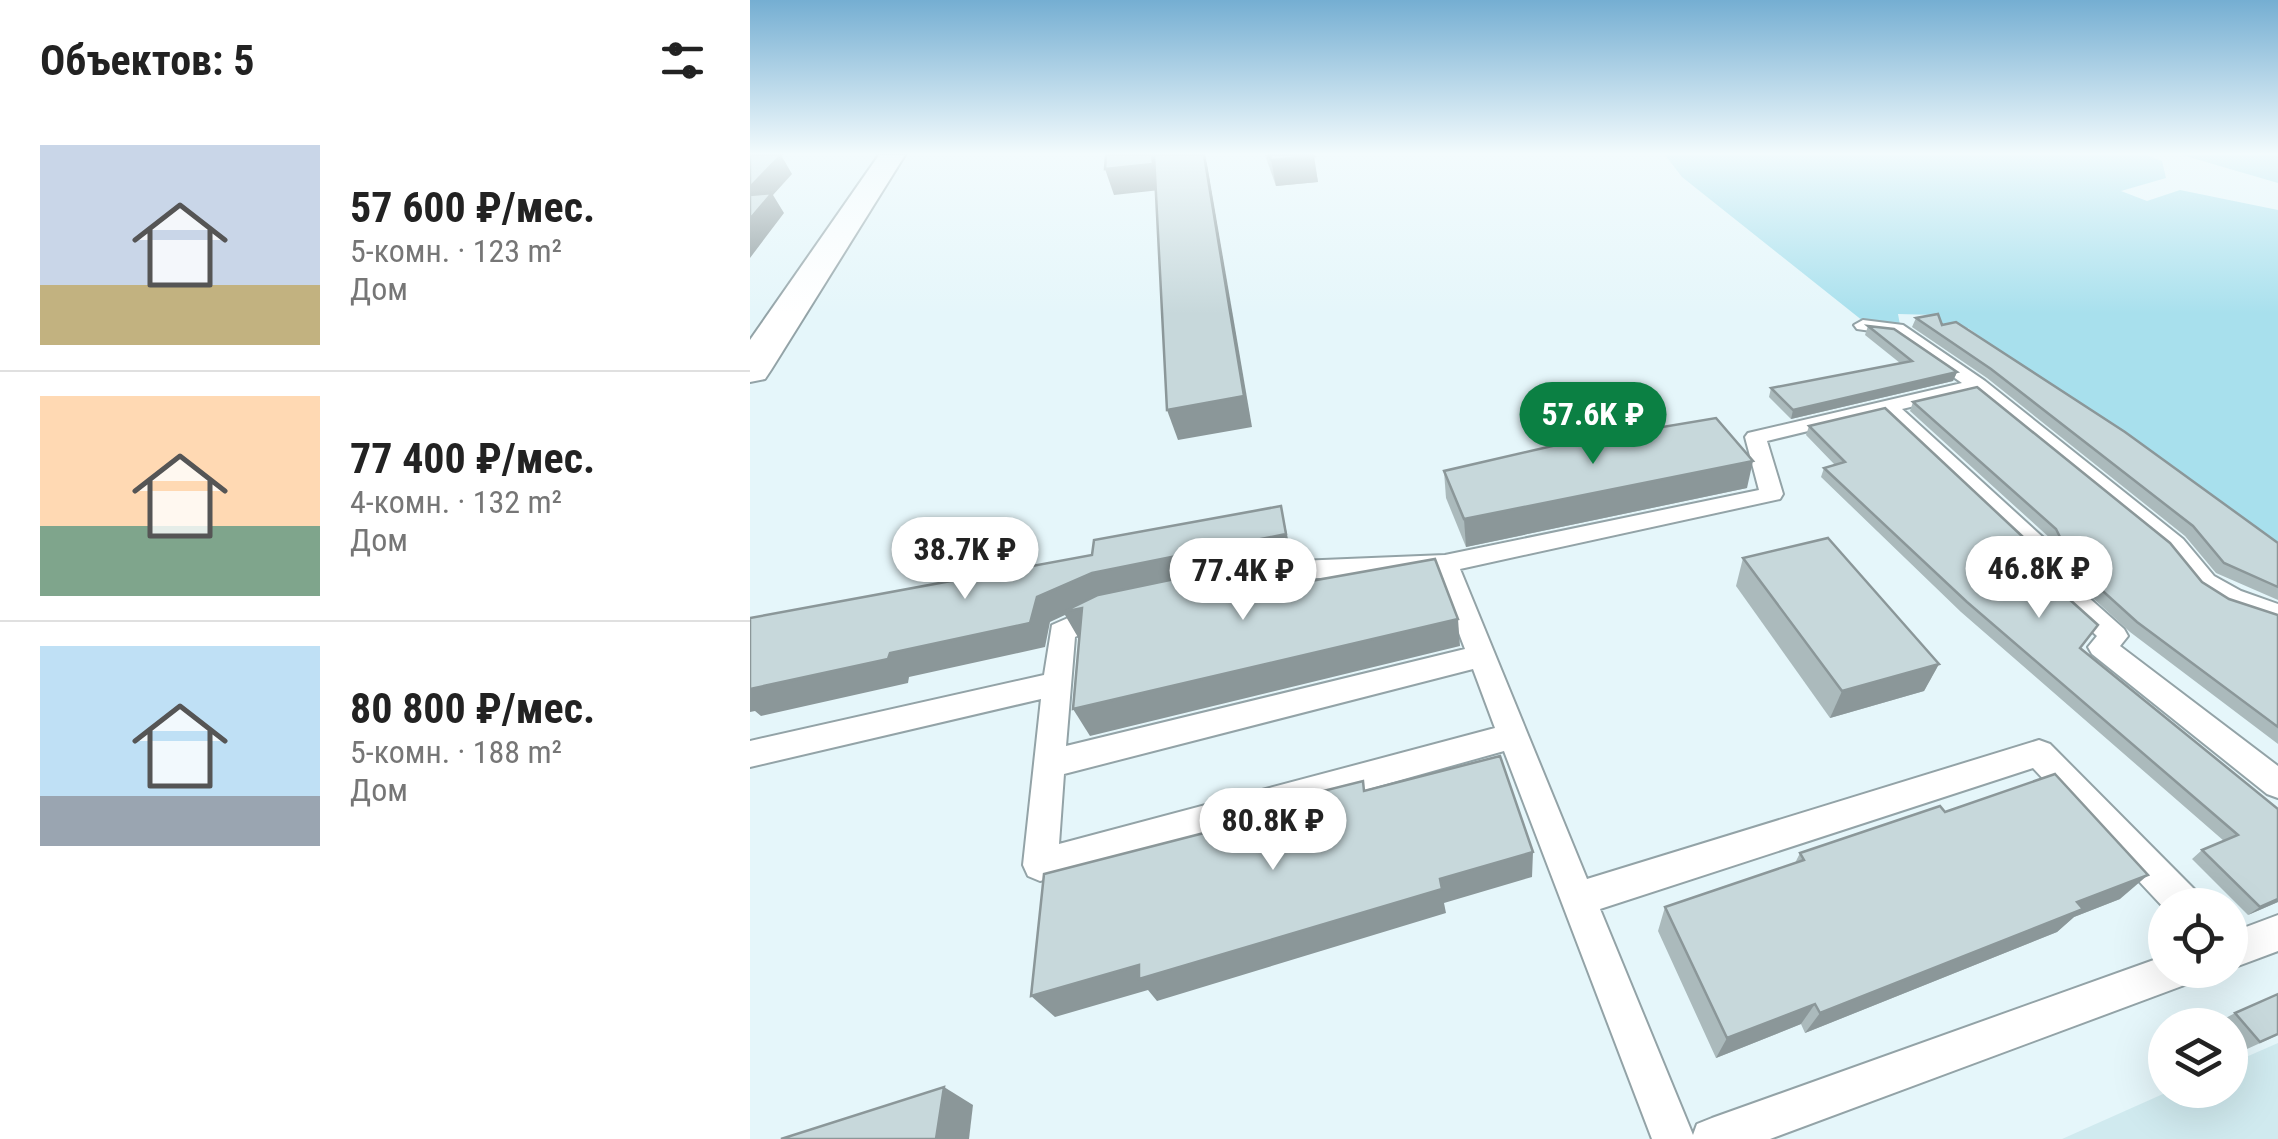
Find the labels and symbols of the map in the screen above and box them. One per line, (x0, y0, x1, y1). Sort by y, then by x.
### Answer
pin: 57.6K ₽ (1501, 382, 1685, 467)
pin: 38.7K ₽ (873, 517, 1057, 602)
pin: 46.8K ₽ (1947, 536, 2131, 621)
pin: 77.4K ₽ (1151, 538, 1335, 623)
pin: 80.8K ₽ (1181, 788, 1365, 873)

